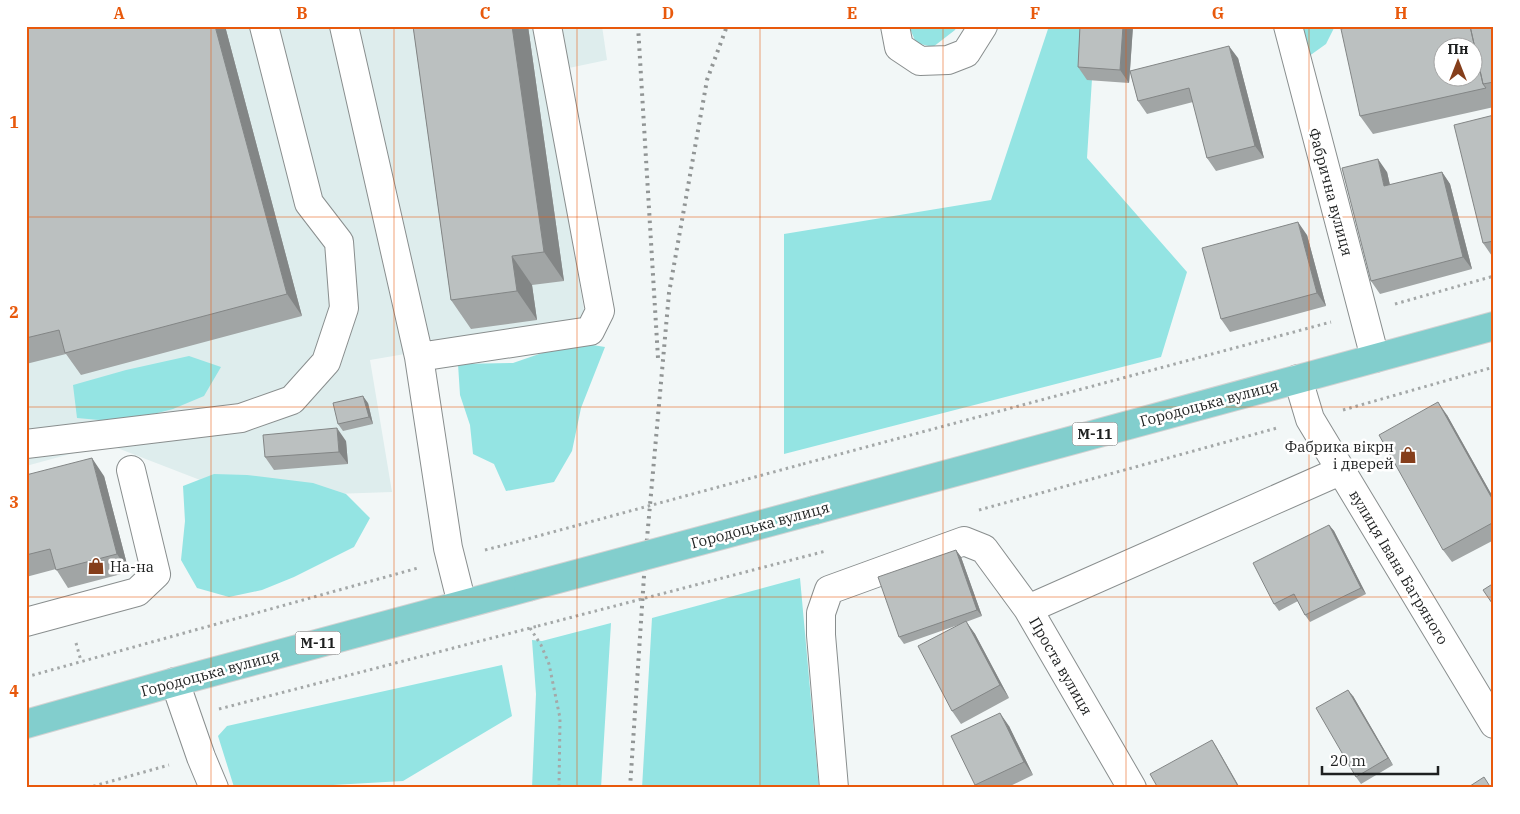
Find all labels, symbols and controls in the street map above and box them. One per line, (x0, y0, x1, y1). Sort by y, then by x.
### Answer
text: A (113, 3, 125, 23)
text: B (296, 3, 308, 23)
text: C (480, 3, 490, 23)
text: D (662, 3, 674, 23)
text: E (847, 3, 857, 23)
text: F (1030, 3, 1040, 23)
text: G (1212, 3, 1224, 23)
text: H (1395, 3, 1408, 23)
north arrow (1432, 38, 1482, 88)
text: Пн (1448, 40, 1468, 58)
text: 1 (9, 112, 19, 132)
street label: Фабрична вулиця (1305, 126, 1357, 258)
text: 2 (9, 302, 19, 322)
street label: Городоцька вулиця (1138, 375, 1280, 431)
road number: М-11 (1072, 422, 1118, 446)
place label: Фабрика вікрн і дверей (1285, 437, 1394, 473)
shop icon: Фабрика вікрн і дверей (1398, 445, 1418, 465)
street label: вулиця Івана Багряного (1345, 486, 1453, 648)
text: 3 (9, 492, 19, 512)
street label: Городоцька вулиця (689, 497, 831, 553)
shop icon: На-на (86, 556, 106, 576)
place label: На-на (110, 557, 154, 576)
street label: Проста вулиця (1025, 613, 1097, 719)
road number: М-11 (296, 632, 340, 654)
street label: Городоцька вулиця (139, 645, 281, 701)
text: 4 (9, 681, 19, 701)
scale bar (1322, 744, 1439, 776)
text: 20 m (1330, 751, 1366, 770)

